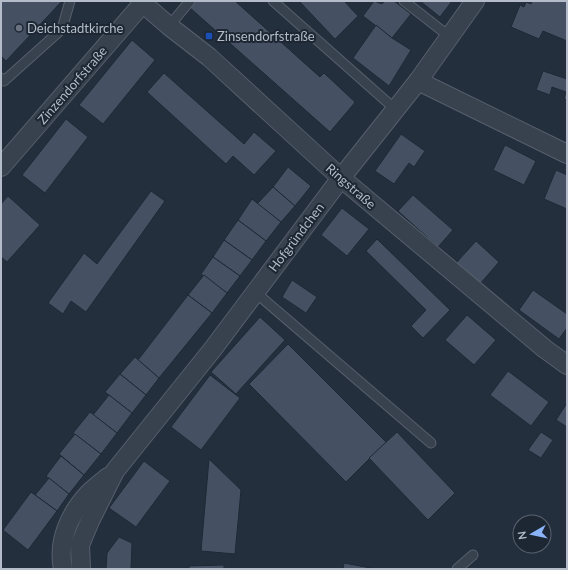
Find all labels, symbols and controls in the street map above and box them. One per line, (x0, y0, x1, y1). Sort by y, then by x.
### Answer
place label: Deichstadtkirche (27, 20, 124, 36)
marker: Deichstadtkirche (14, 23, 24, 33)
place label: Zinsendorfstraße (217, 28, 315, 44)
marker: Zinsendorfstraße (204, 31, 214, 41)
street label: Zinzendorfstraße (34, 43, 110, 127)
street label: Ringstraße (323, 160, 379, 212)
street label: Hofgründchen (265, 199, 327, 275)
north arrow (512, 514, 552, 554)
text: N (515, 530, 529, 541)

